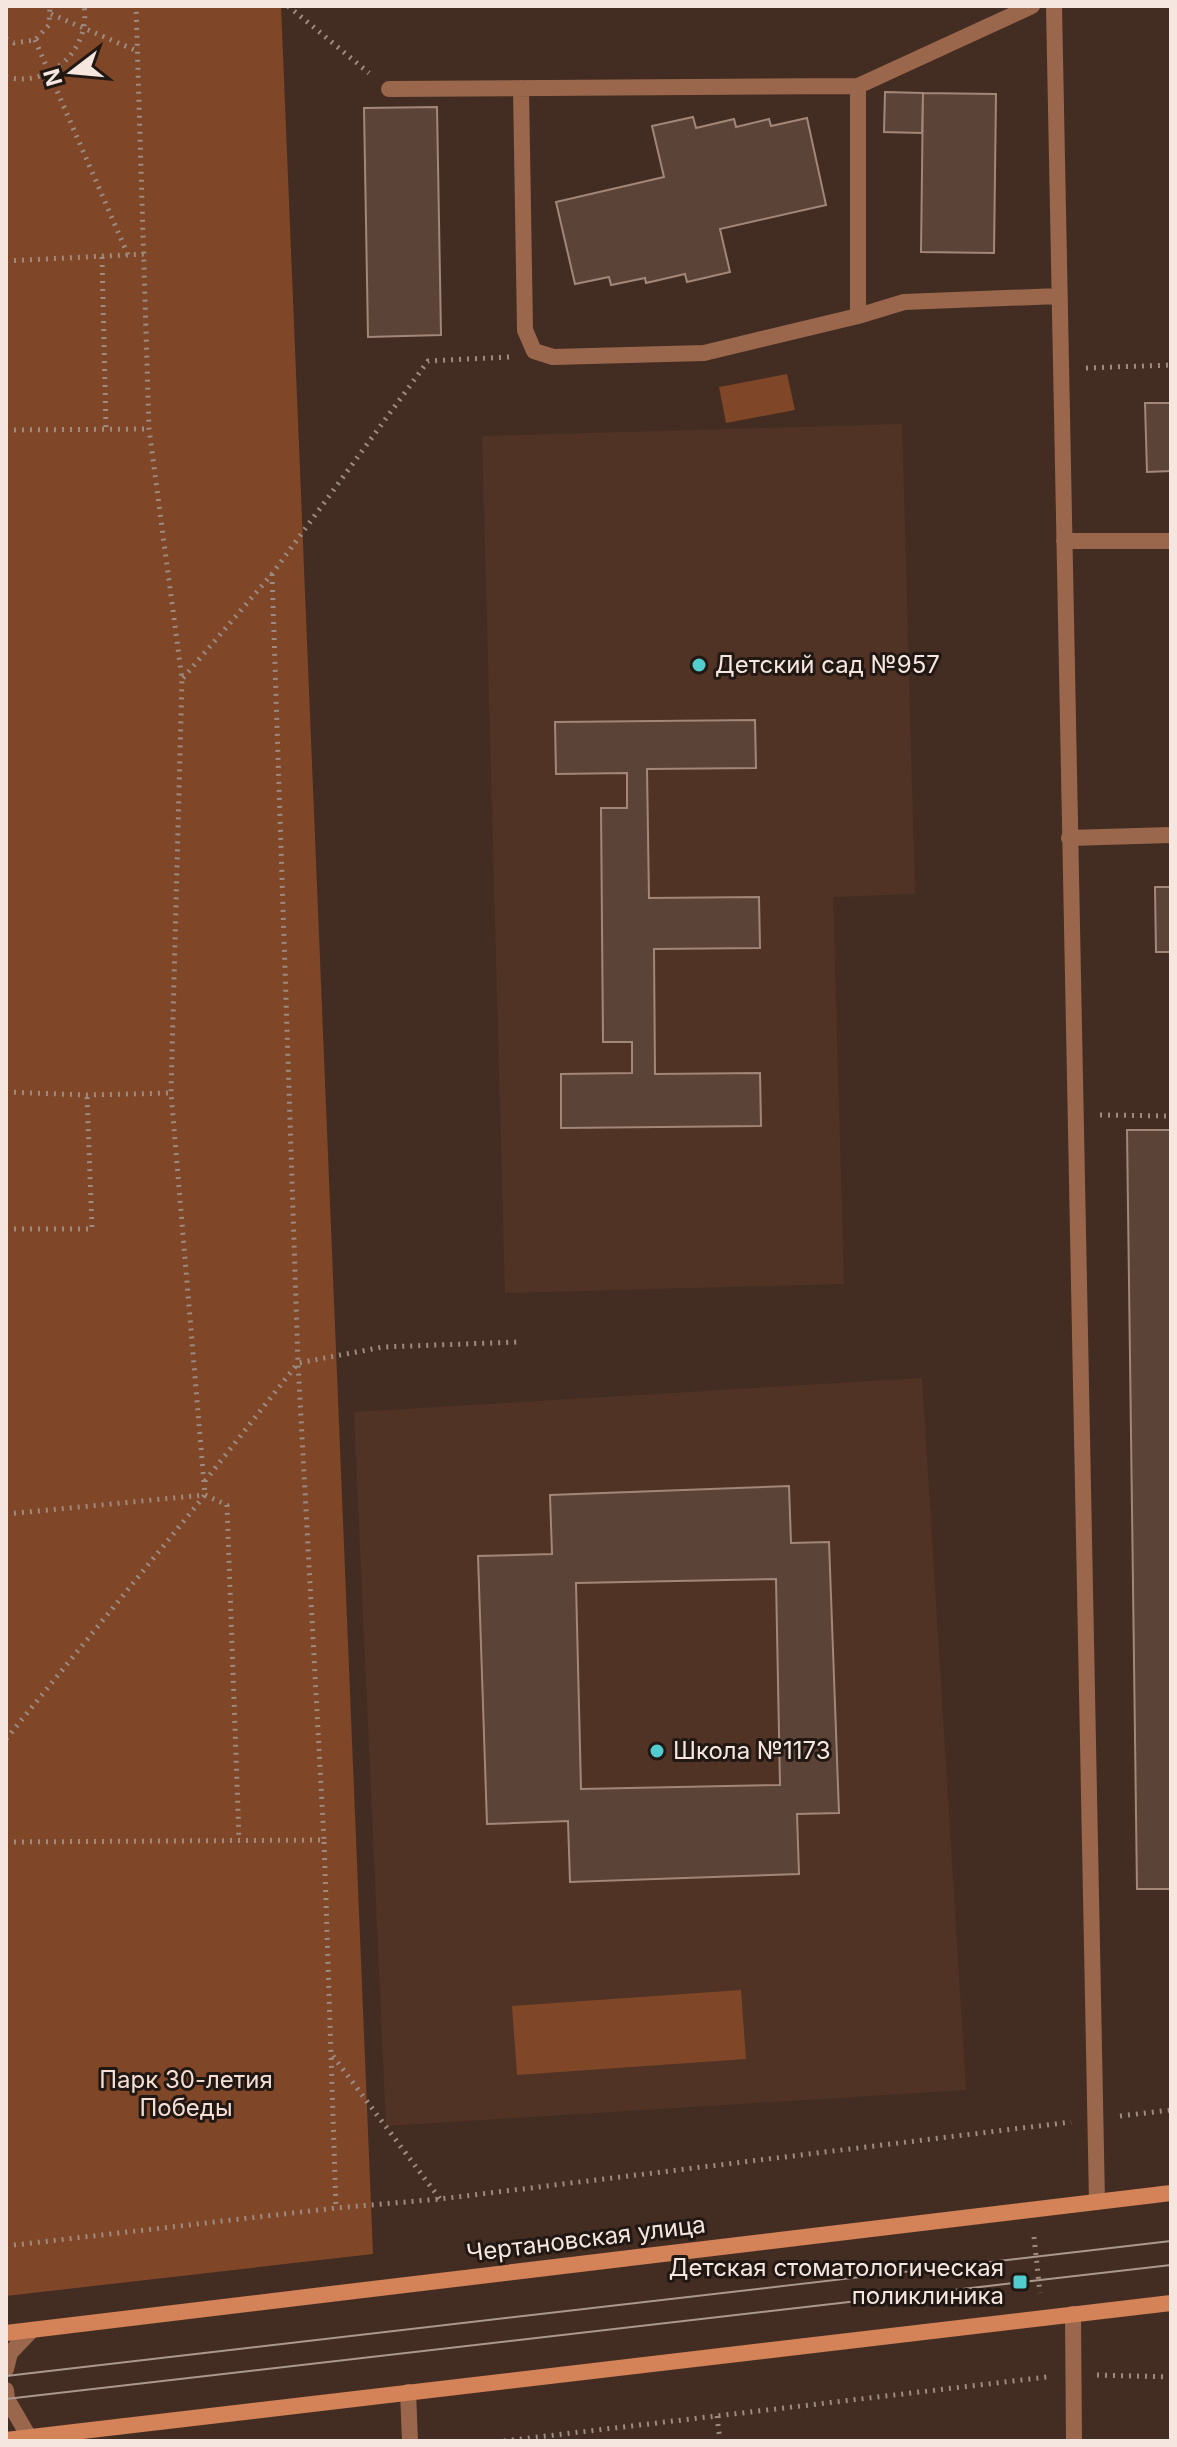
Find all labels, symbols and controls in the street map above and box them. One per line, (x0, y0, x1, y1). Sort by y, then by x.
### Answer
north arrow (32, 32, 112, 112)
text: N (38, 66, 68, 89)
place label: Детский сад №957 (715, 650, 940, 679)
marker: Детский сад №957 (690, 656, 708, 674)
place label: Школа №1173 (673, 1736, 831, 1765)
marker: Школа №1173 (648, 1742, 666, 1760)
park label: Парк 30-летия Победы (99, 2065, 273, 2122)
street label: Чертановская улица (465, 2209, 707, 2268)
place label: Детская стоматологическая поликлиника (669, 2253, 1004, 2310)
marker: Детская стоматологическая поликлиника (1011, 2273, 1029, 2291)

